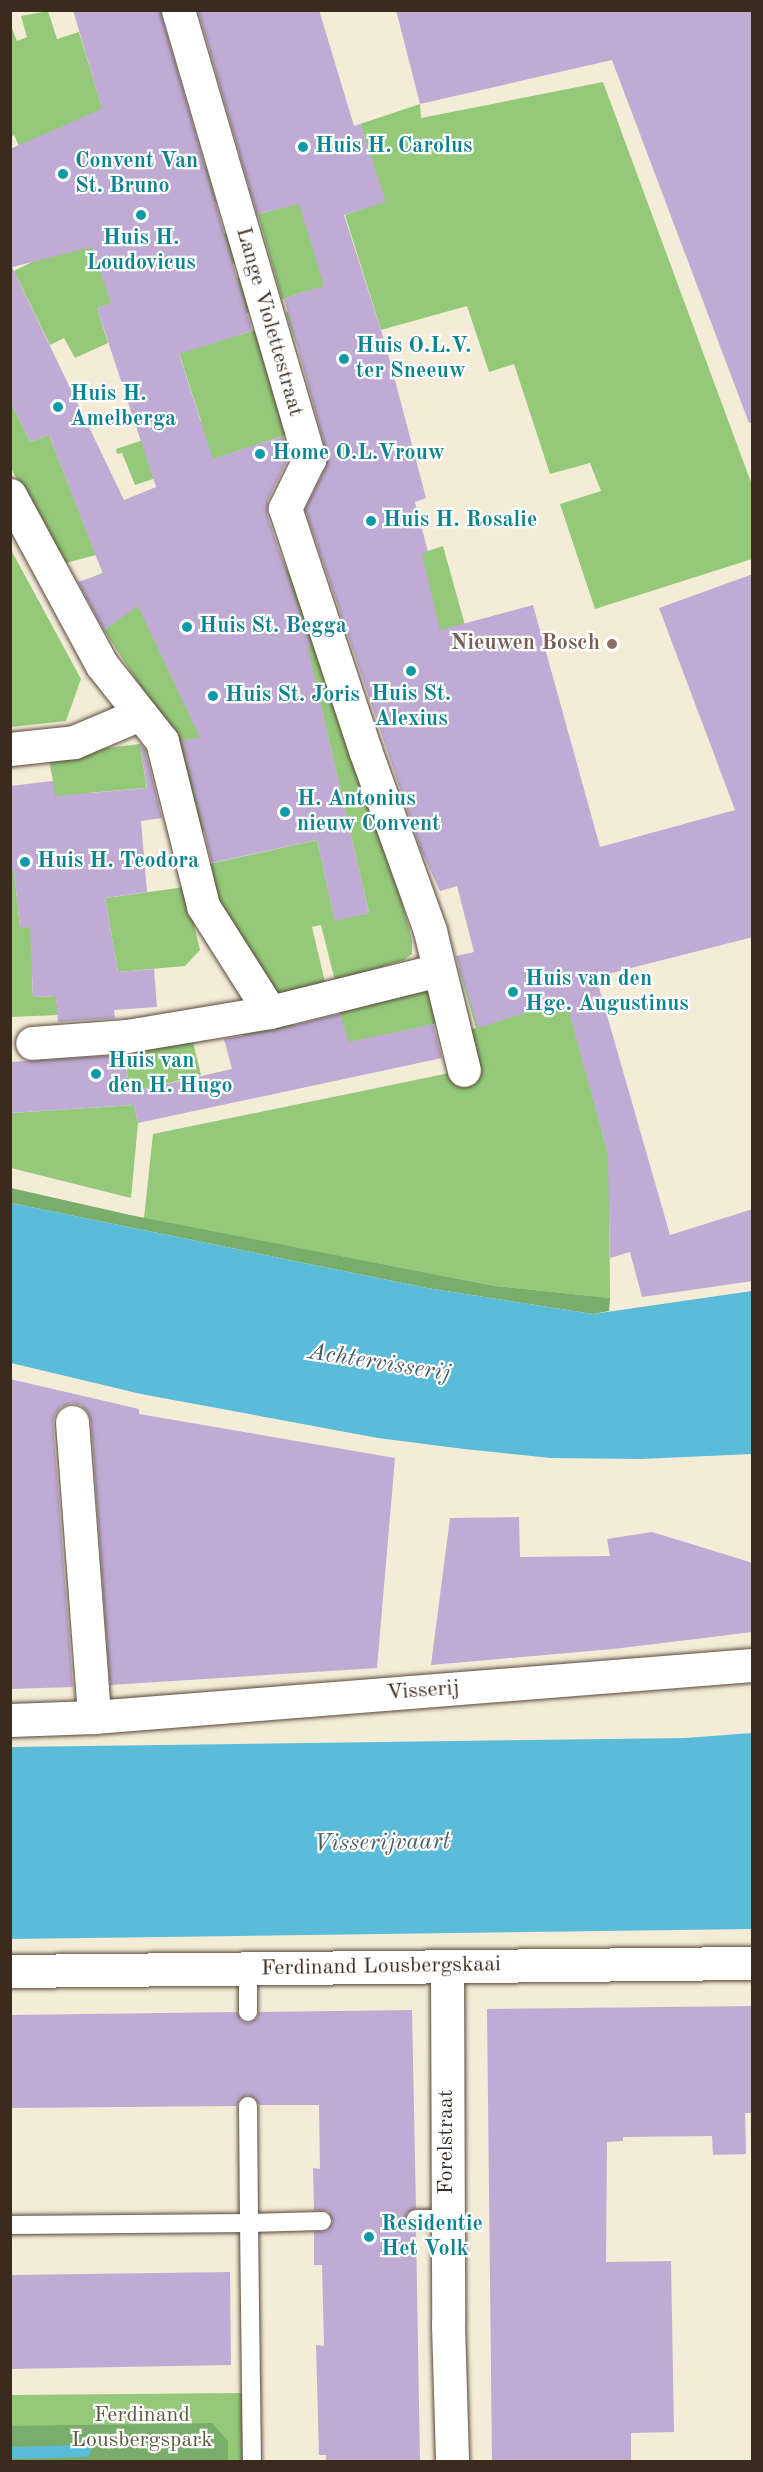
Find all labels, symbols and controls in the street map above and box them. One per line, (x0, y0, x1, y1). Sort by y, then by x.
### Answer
place label: Huis H. Carolus (315, 134, 472, 160)
marker: Huis H. Carolus (296, 140, 310, 154)
place label: Convent Van St. Bruno (75, 148, 198, 200)
marker: Convent Van St. Bruno (56, 167, 70, 181)
marker: Huis H. Loudovicus (134, 208, 148, 222)
street label: Lange Violettestraat (229, 224, 309, 420)
place label: Huis H. Loudovicus (86, 225, 196, 276)
place label: Huis O.L.V. ter Sneeuw (356, 333, 471, 384)
marker: Huis O.L.V. ter Sneeuw (337, 352, 351, 366)
place label: Huis H. Amelberga (70, 381, 176, 433)
marker: Huis H. Amelberga (51, 400, 65, 414)
place label: Home O.L.Vrouw (272, 441, 445, 467)
marker: Home O.L.Vrouw (253, 447, 267, 461)
place label: Huis H. Rosalie (383, 508, 537, 534)
marker: Huis H. Rosalie (364, 514, 378, 528)
place label: Huis St. Begga (199, 614, 347, 640)
marker: Huis St. Begga (180, 620, 194, 634)
place label: Nieuwen Bosch (451, 631, 600, 657)
marker: Nieuwen Bosch (605, 637, 619, 651)
marker: Huis St. Alexius (404, 664, 418, 678)
place label: Huis St. Alexius (371, 681, 451, 732)
place label: Huis St. Joris (225, 683, 360, 709)
marker: Huis St. Joris (206, 689, 220, 703)
place label: H. Antonius nieuw Convent (297, 786, 440, 837)
marker: H. Antonius nieuw Convent (278, 805, 292, 819)
place label: Huis H. Teodora (37, 849, 199, 875)
marker: Huis H. Teodora (18, 855, 32, 869)
place label: Huis van den Hge. Augustinus (525, 966, 689, 1017)
marker: Huis van den Hge. Augustinus (506, 985, 520, 999)
place label: Huis van den H. Hugo (108, 1048, 233, 1100)
marker: Huis van den H. Hugo (89, 1067, 103, 1081)
water label: Achtervisserij (306, 1339, 452, 1389)
street label: Visserij (386, 1675, 460, 1707)
water label: Visserijvaart (314, 1828, 450, 1860)
street label: Ferdinand Lousbergskaai (261, 1952, 501, 1982)
street label: Forelstraat (434, 2090, 460, 2194)
place label: Residentie Het Volk (381, 2211, 483, 2262)
marker: Residentie Het Volk (362, 2230, 376, 2244)
park label: Ferdinand Lousbergspark (71, 2402, 213, 2454)

